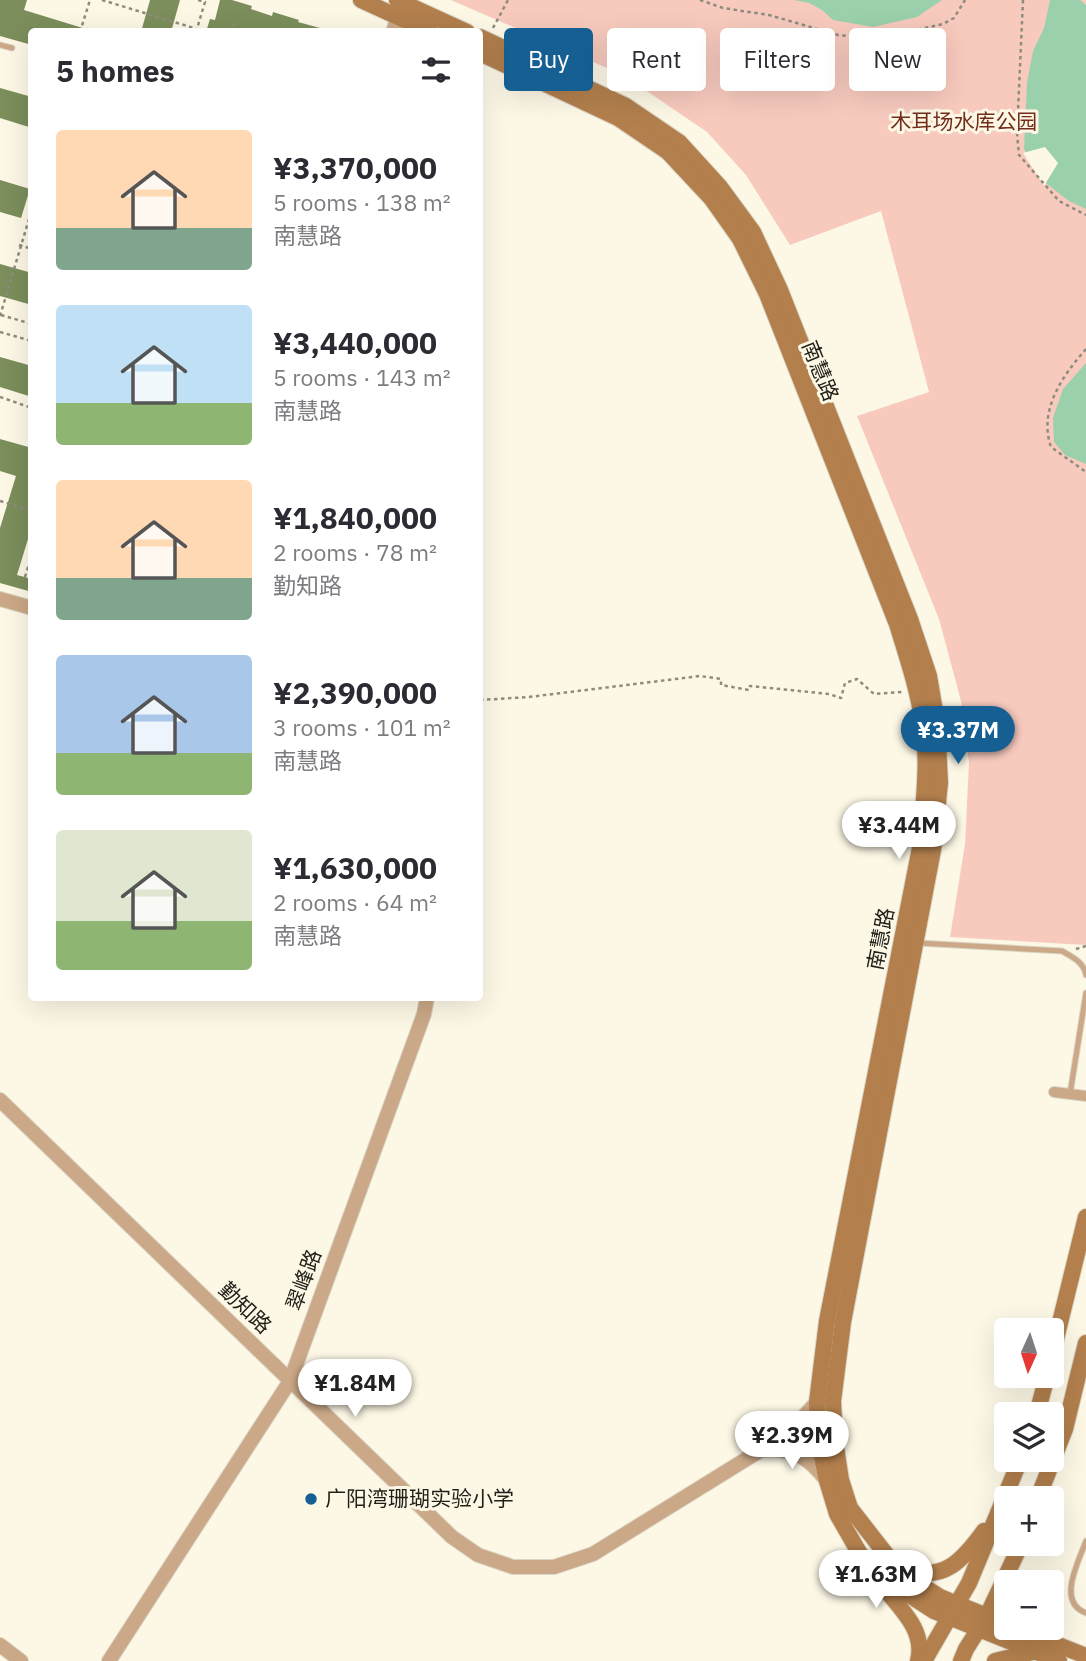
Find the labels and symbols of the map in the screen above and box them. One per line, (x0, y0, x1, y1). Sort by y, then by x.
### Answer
park label: 木耳场水库公园 (891, 107, 1038, 135)
street label: 南慧路 (796, 336, 846, 405)
pin: ¥3.37M (901, 706, 1015, 766)
pin: ¥3.44M (842, 802, 956, 861)
street label: 南慧路 (860, 905, 900, 972)
street label: 翠峰路 (279, 1245, 327, 1314)
street label: 勤知路 (213, 1275, 278, 1339)
north arrow (994, 1318, 1064, 1388)
pin: ¥1.84M (298, 1360, 412, 1419)
pin: ¥2.39M (735, 1412, 849, 1471)
place label: 广阳湾珊瑚实验小学 (325, 1484, 514, 1512)
marker: 广阳湾珊瑚实验小学 (303, 1491, 319, 1507)
pin: ¥1.63M (819, 1550, 933, 1610)

